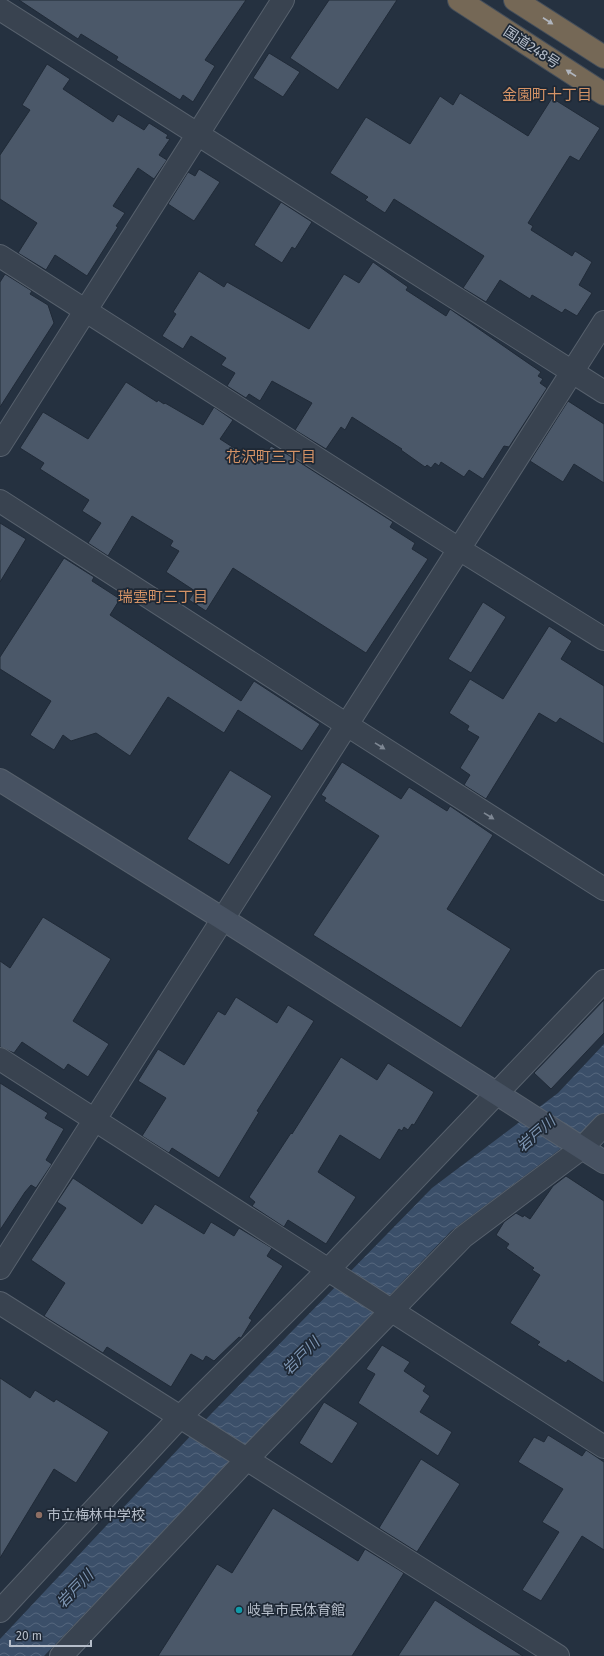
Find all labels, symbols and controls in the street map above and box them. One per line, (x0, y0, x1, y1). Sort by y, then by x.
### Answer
one-way arrow (543, 17, 553, 25)
street label: 国道248号 (500, 23, 563, 72)
one-way arrow (566, 69, 576, 77)
district label: 金園町十丁目 (502, 86, 592, 104)
district label: 花沢町三丁目 (226, 448, 316, 466)
district label: 瑞雲町三丁目 (118, 588, 208, 606)
one-way arrow (375, 742, 385, 750)
one-way arrow (483, 812, 495, 819)
water label: 岩戸川 (513, 1111, 560, 1156)
water label: 岩戸川 (279, 1332, 325, 1378)
place label: 市立梅林中学校 (47, 1507, 145, 1524)
marker: 市立梅林中学校 (34, 1510, 44, 1520)
water label: 岩戸川 (53, 1565, 98, 1611)
place label: 岐阜市民体育館 (247, 1602, 345, 1619)
marker: 岐阜市民体育館 (234, 1605, 244, 1615)
scale bar (10, 1622, 91, 1648)
text: 20 m (16, 1629, 42, 1643)

